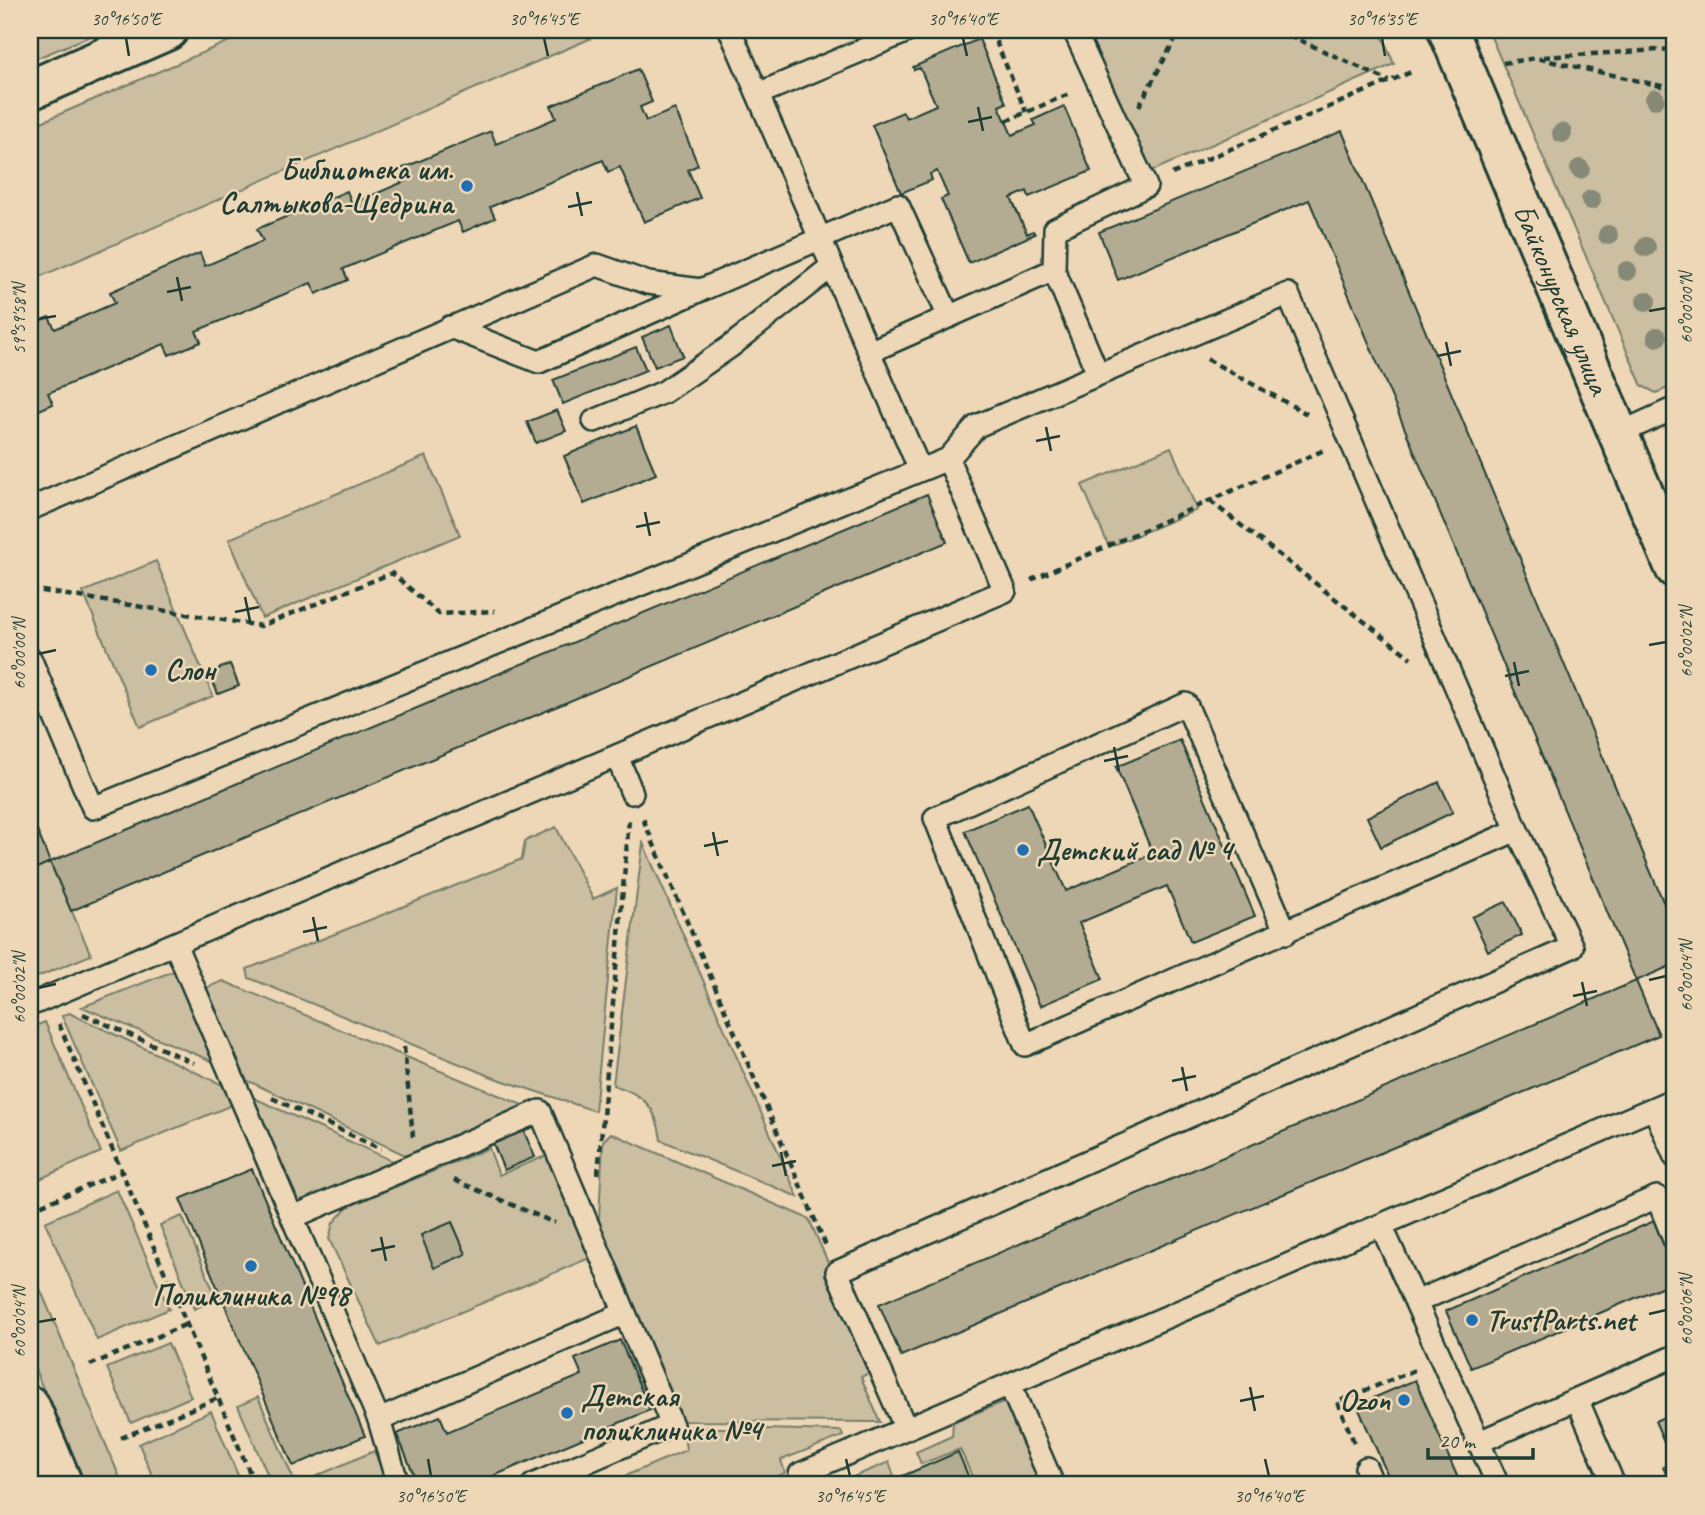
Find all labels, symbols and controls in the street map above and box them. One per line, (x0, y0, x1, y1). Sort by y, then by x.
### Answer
text: 30°16'50"E (91, 8, 163, 30)
text: 30°16'45"E (509, 8, 581, 30)
text: 30°16'40"E (928, 8, 1000, 30)
text: 30°16'35"E (1347, 8, 1419, 30)
place label: Библиотека им. Салтыкова-Щедрина (220, 150, 456, 222)
marker: Библиотека им. Салтыкова-Щедрина (459, 178, 475, 194)
street label: Байконурская улица (1504, 198, 1619, 402)
text: 60°00'00"N (1675, 269, 1697, 343)
text: 59°59'58"N (8, 280, 30, 354)
text: 60°00'02"N (1675, 603, 1697, 677)
text: 60°00'00"N (8, 615, 30, 689)
place label: Слон (165, 651, 217, 689)
marker: Слон (143, 662, 159, 678)
place label: Детский сад № 4 (1037, 831, 1236, 869)
marker: Детский сад № 4 (1015, 842, 1031, 858)
text: 60°00'04"N (1675, 937, 1697, 1011)
text: 60°00'02"N (8, 949, 30, 1023)
marker: Поликлиника №98 (243, 1258, 259, 1274)
text: 60°00'06"N (1675, 1271, 1697, 1345)
place label: Поликлиника №98 (152, 1276, 353, 1314)
text: 60°00'04"N (8, 1283, 30, 1357)
place label: TrustParts.net (1486, 1301, 1638, 1339)
marker: TrustParts.net (1464, 1312, 1480, 1328)
place label: Детская поликлиника №4 (581, 1377, 765, 1449)
place label: Ozon (1340, 1381, 1391, 1419)
marker: Ozon (1396, 1392, 1412, 1408)
marker: Детская поликлиника №4 (559, 1405, 575, 1421)
scale bar (1428, 1417, 1534, 1461)
text: 20 m (1439, 1428, 1477, 1454)
text: 30°16'50"E (396, 1485, 468, 1507)
text: 30°16'45"E (815, 1485, 887, 1507)
text: 30°16'40"E (1234, 1485, 1306, 1507)

